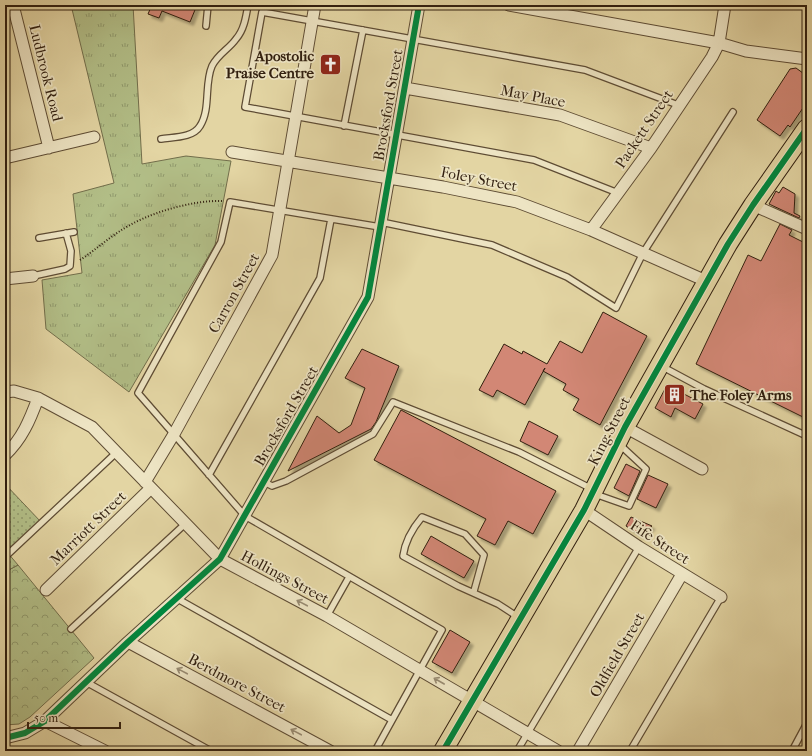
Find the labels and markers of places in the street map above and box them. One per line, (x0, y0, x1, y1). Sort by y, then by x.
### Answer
place label: Apostolic Praise Centre (226, 47, 315, 82)
church icon: Apostolic Praise Centre (317, 52, 343, 78)
building icon: The Foley Arms (661, 382, 687, 408)
place label: The Foley Arms (689, 386, 792, 404)

